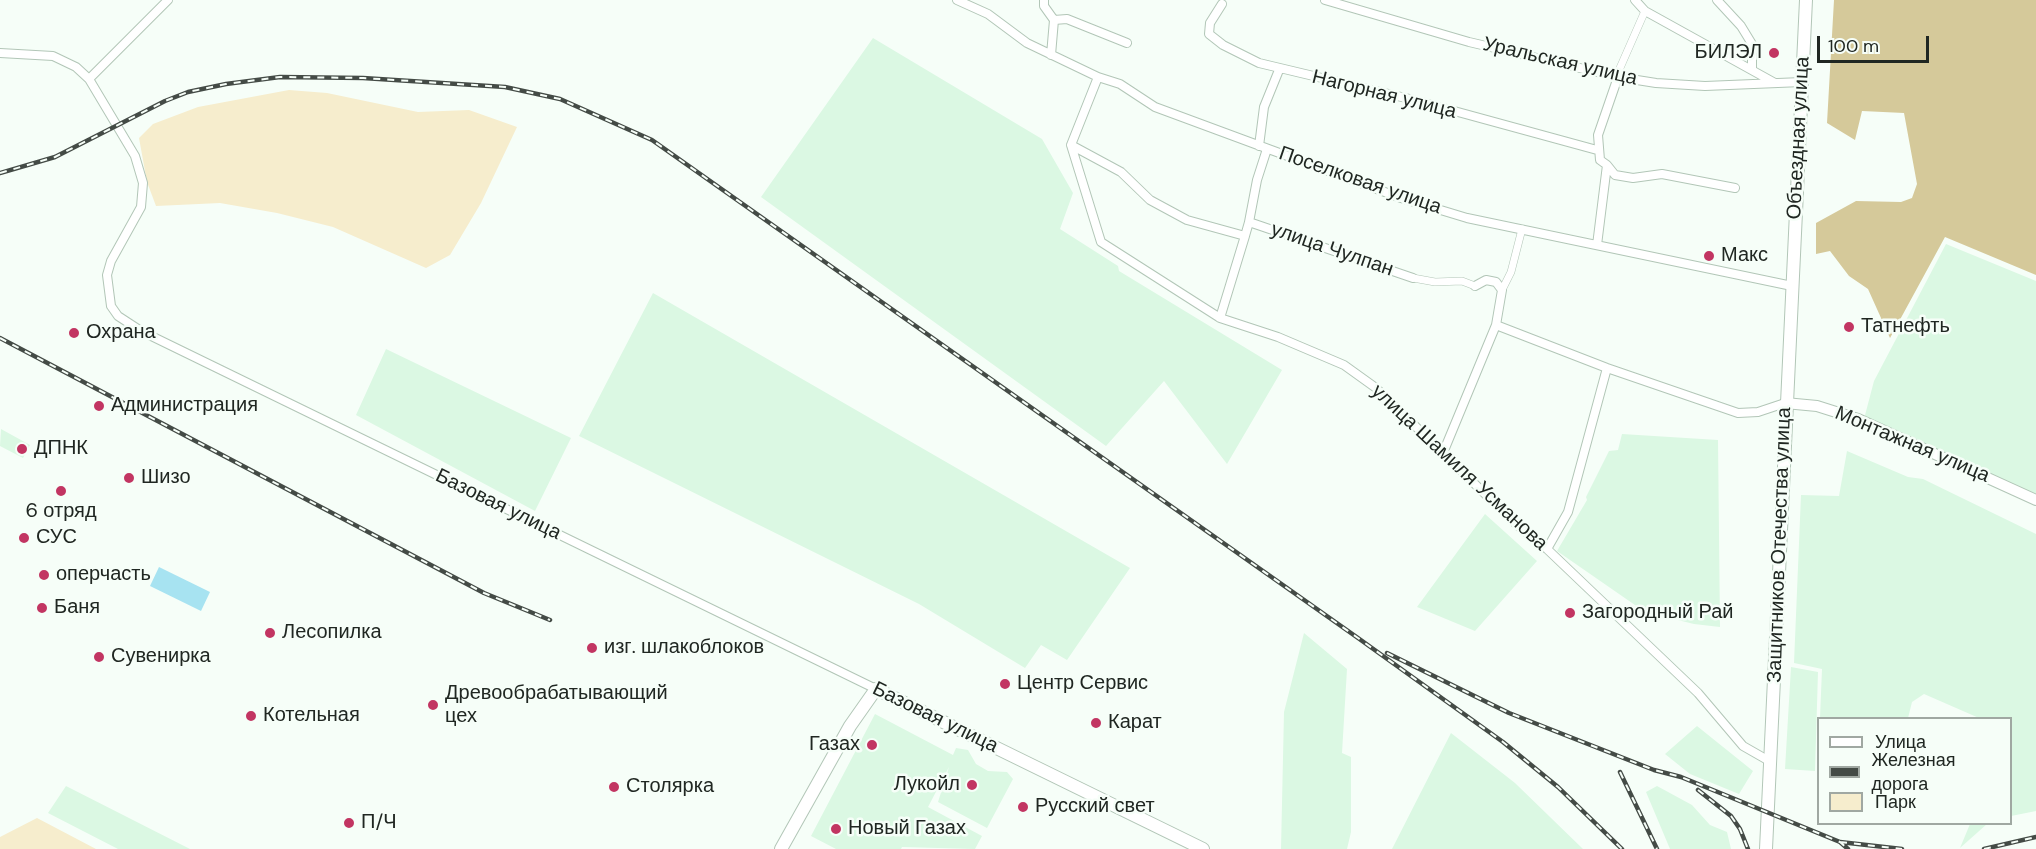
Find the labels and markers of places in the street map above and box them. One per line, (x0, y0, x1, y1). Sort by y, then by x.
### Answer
place label: БИЛЭЛ (1695, 41, 1762, 65)
marker: БИЛЭЛ (1767, 46, 1781, 60)
place label: Макс (1721, 244, 1768, 268)
marker: Макс (1702, 249, 1716, 263)
place label: Татнефть (1861, 315, 1950, 339)
marker: Татнефть (1842, 320, 1856, 334)
place label: Охрана (86, 321, 156, 345)
marker: Охрана (67, 326, 81, 340)
place label: Администрация (111, 394, 258, 418)
marker: Администрация (92, 399, 106, 413)
place label: ДПНК (34, 437, 88, 461)
marker: ДПНК (15, 442, 29, 456)
place label: Шизо (141, 466, 191, 490)
marker: Шизо (122, 471, 136, 485)
marker: 6 отряд (54, 484, 68, 498)
place label: 6 отряд (25, 500, 97, 524)
place label: СУС (36, 526, 77, 550)
marker: СУС (17, 531, 31, 545)
place label: оперчасть (56, 563, 151, 587)
marker: оперчасть (37, 568, 51, 582)
place label: Баня (54, 596, 100, 620)
marker: Баня (35, 601, 49, 615)
place label: Загородный Рай (1582, 601, 1734, 625)
marker: Загородный Рай (1563, 606, 1577, 620)
place label: Лесопилка (282, 621, 382, 645)
marker: Лесопилка (263, 626, 277, 640)
place label: изг. шлакоблоков (604, 636, 764, 660)
marker: изг. шлакоблоков (585, 641, 599, 655)
place label: Сувенирка (111, 645, 211, 669)
marker: Сувенирка (92, 650, 106, 664)
place label: Центр Сервис (1017, 672, 1148, 696)
marker: Центр Сервис (998, 677, 1012, 691)
place label: Древообрабатывающий цех (445, 682, 668, 729)
marker: Древообрабатывающий цех (426, 698, 440, 712)
place label: Котельная (263, 704, 360, 728)
marker: Котельная (244, 709, 258, 723)
place label: Карат (1108, 711, 1162, 735)
marker: Карат (1089, 716, 1103, 730)
place label: Газах (809, 733, 860, 757)
marker: Газах (865, 738, 879, 752)
place label: Лукойл (894, 773, 960, 797)
place label: Столярка (626, 775, 714, 799)
marker: Лукойл (965, 778, 979, 792)
marker: Столярка (607, 780, 621, 794)
place label: Русский свет (1035, 795, 1155, 819)
marker: Русский свет (1016, 800, 1030, 814)
place label: П/Ч (361, 811, 397, 835)
marker: П/Ч (342, 816, 356, 830)
place label: Новый Газах (848, 817, 966, 841)
marker: Новый Газах (829, 822, 843, 836)

